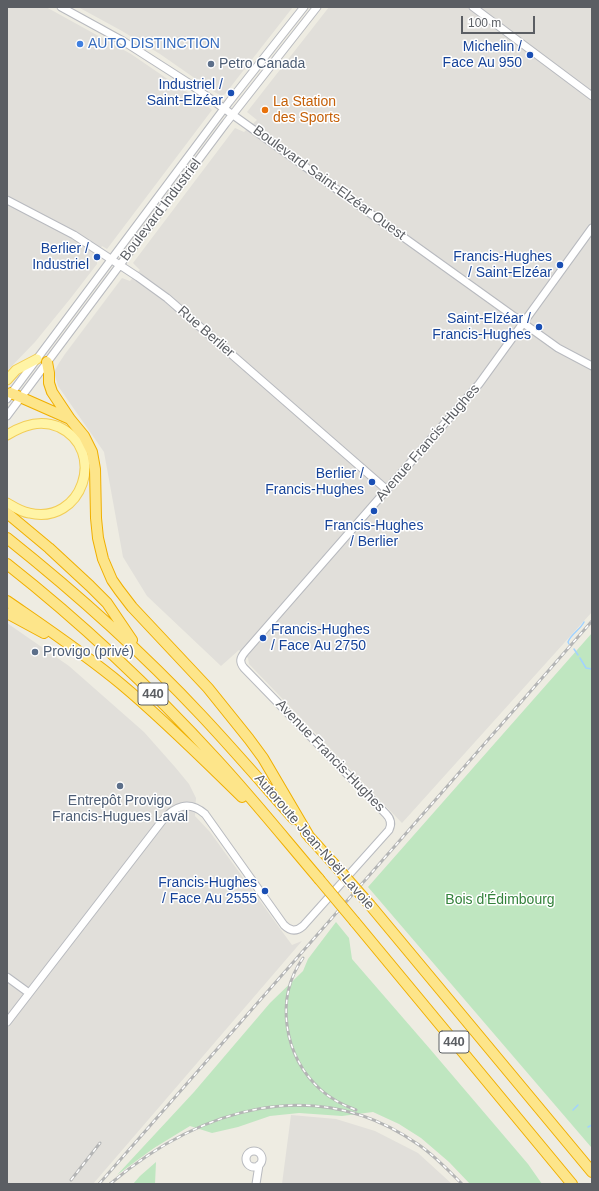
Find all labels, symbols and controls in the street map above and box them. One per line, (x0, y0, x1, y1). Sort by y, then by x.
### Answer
scale bar (463, 8, 537, 34)
text: 100 m (468, 16, 501, 30)
place label: AUTO DISTINCTION (88, 36, 220, 52)
marker: AUTO DISTINCTION (75, 39, 85, 49)
place label: Michelin / Face Au 950 (443, 39, 522, 72)
marker: Michelin / Face Au 950 (525, 50, 535, 60)
place label: Petro Canada (219, 56, 305, 72)
marker: Petro Canada (206, 59, 216, 69)
place label: Industriel / Saint-Elzéar (147, 77, 223, 110)
marker: Industriel / Saint-Elzéar (226, 88, 236, 98)
place label: La Station des Sports (273, 94, 340, 126)
marker: La Station des Sports (260, 105, 270, 115)
street label: Boulevard Saint-Elzéar Ouest (249, 122, 409, 244)
street label: Boulevard Industriel (117, 156, 205, 264)
place label: Berlier / Industriel (32, 241, 89, 274)
place label: Francis-Hughes / Saint-Elzéar (453, 249, 552, 282)
marker: Berlier / Industriel (92, 252, 102, 262)
marker: Francis-Hughes / Saint-Elzéar (555, 260, 565, 270)
street label: Rue Berlier (174, 303, 238, 361)
place label: Saint-Elzéar / Francis-Hughes (432, 311, 531, 344)
marker: Saint-Elzéar / Francis-Hughes (534, 322, 544, 332)
street label: Avenue Francis-Hughes (372, 381, 484, 505)
place label: Berlier / Francis-Hughes (265, 466, 364, 498)
marker: Berlier / Francis-Hughes (367, 477, 377, 487)
marker: Francis-Hughes / Berlier (369, 506, 379, 516)
place label: Francis-Hughes / Berlier (325, 518, 423, 550)
place label: Francis-Hughes / Face Au 2750 (271, 622, 370, 654)
marker: Francis-Hughes / Face Au 2750 (258, 633, 268, 643)
place label: Provigo (privé) (43, 644, 134, 660)
marker: Provigo (privé) (30, 647, 40, 657)
road number: 440 (138, 683, 168, 705)
street label: Avenue Francis-Hughes (272, 696, 388, 816)
street label: Autoroute Jean-Noël-Lavoie (250, 771, 378, 913)
marker: Entrepôt Provigo Francis-Hugues Laval (115, 781, 125, 791)
place label: Entrepôt Provigo Francis-Hugues Laval (52, 793, 188, 826)
place label: Francis-Hughes / Face Au 2555 (158, 875, 257, 908)
marker: Francis-Hughes / Face Au 2555 (260, 886, 270, 896)
park label: Bois d'Édimbourg (445, 892, 555, 908)
road number: 440 (439, 1031, 469, 1053)

